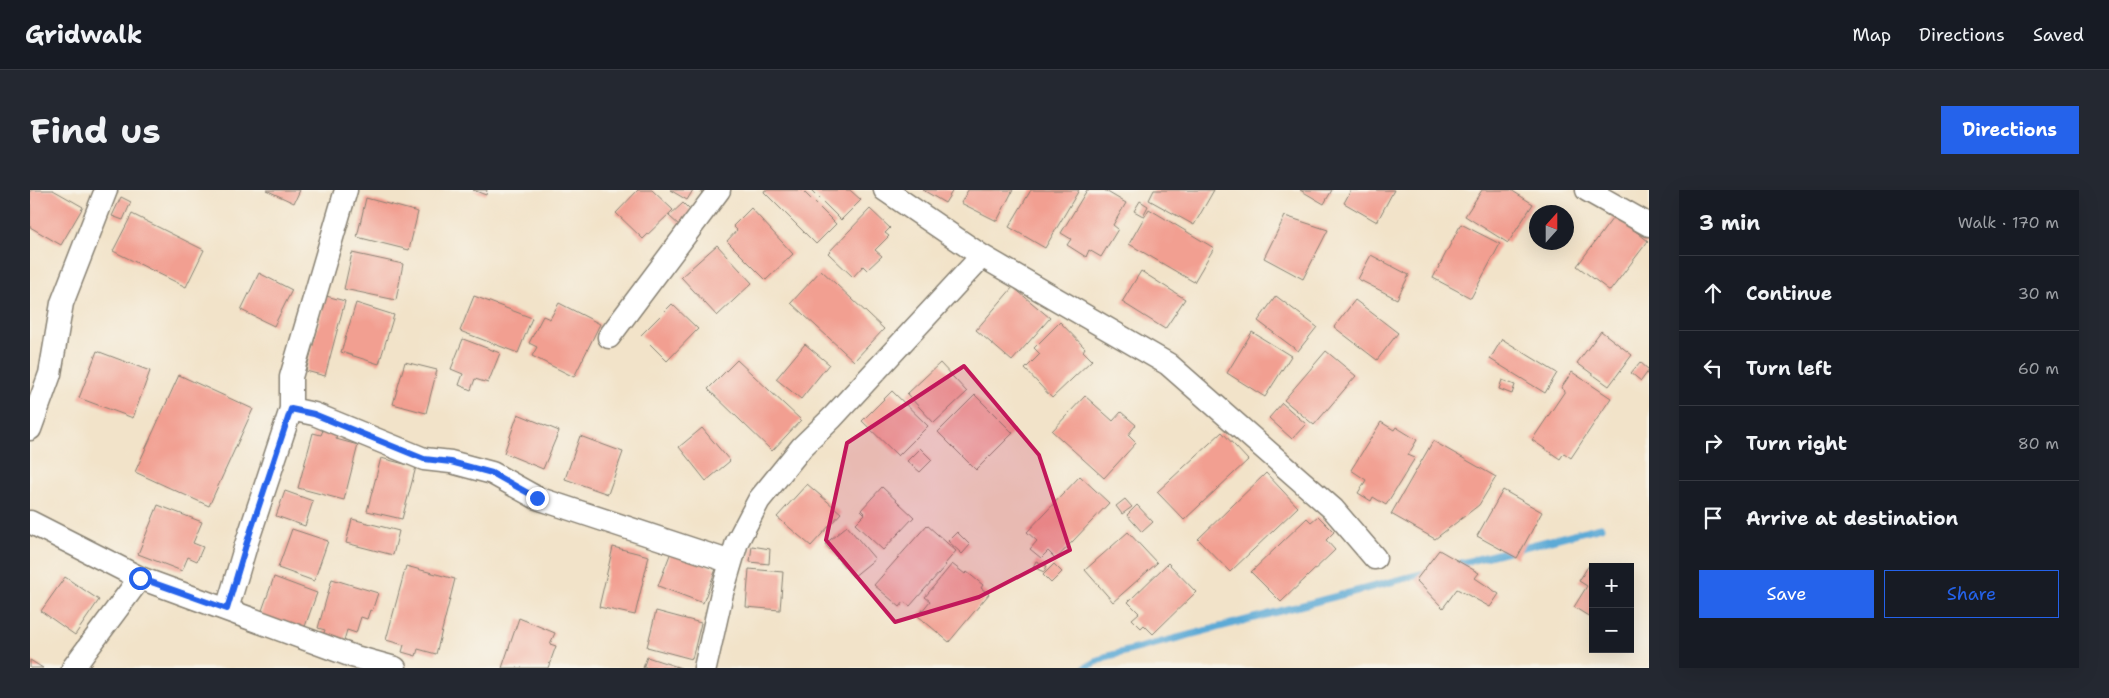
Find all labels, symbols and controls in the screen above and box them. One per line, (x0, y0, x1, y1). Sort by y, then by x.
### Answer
text: Gridwalk (25, 19, 142, 51)
text: Map (1853, 23, 1891, 47)
text: Directions (1919, 23, 2005, 47)
text: Saved (2033, 23, 2084, 47)
button: Directions (1941, 106, 2079, 154)
text: Find us (30, 107, 161, 154)
north arrow (1529, 205, 1574, 250)
text: 3 min (1699, 209, 1760, 237)
text: Walk · 170 m (1958, 212, 2059, 233)
icon: ahead (1699, 279, 1727, 307)
text: Continue (1746, 281, 1832, 306)
text: 30 m (2018, 283, 2059, 304)
icon: left (1699, 354, 1727, 382)
text: Turn left (1746, 356, 1832, 381)
text: 60 m (2018, 358, 2059, 379)
icon: right (1699, 429, 1727, 457)
text: Turn right (1746, 431, 1847, 456)
text: 80 m (2018, 433, 2059, 454)
route end (526, 487, 549, 510)
icon: arrive (1699, 504, 1727, 532)
text: Arrive at destination (1746, 506, 1958, 531)
map controls (1589, 563, 1634, 653)
button: + (1589, 563, 1634, 608)
route start (129, 567, 152, 590)
button: Save (1699, 570, 1874, 618)
button: Share (1884, 570, 2059, 618)
button: − (1589, 608, 1634, 653)

